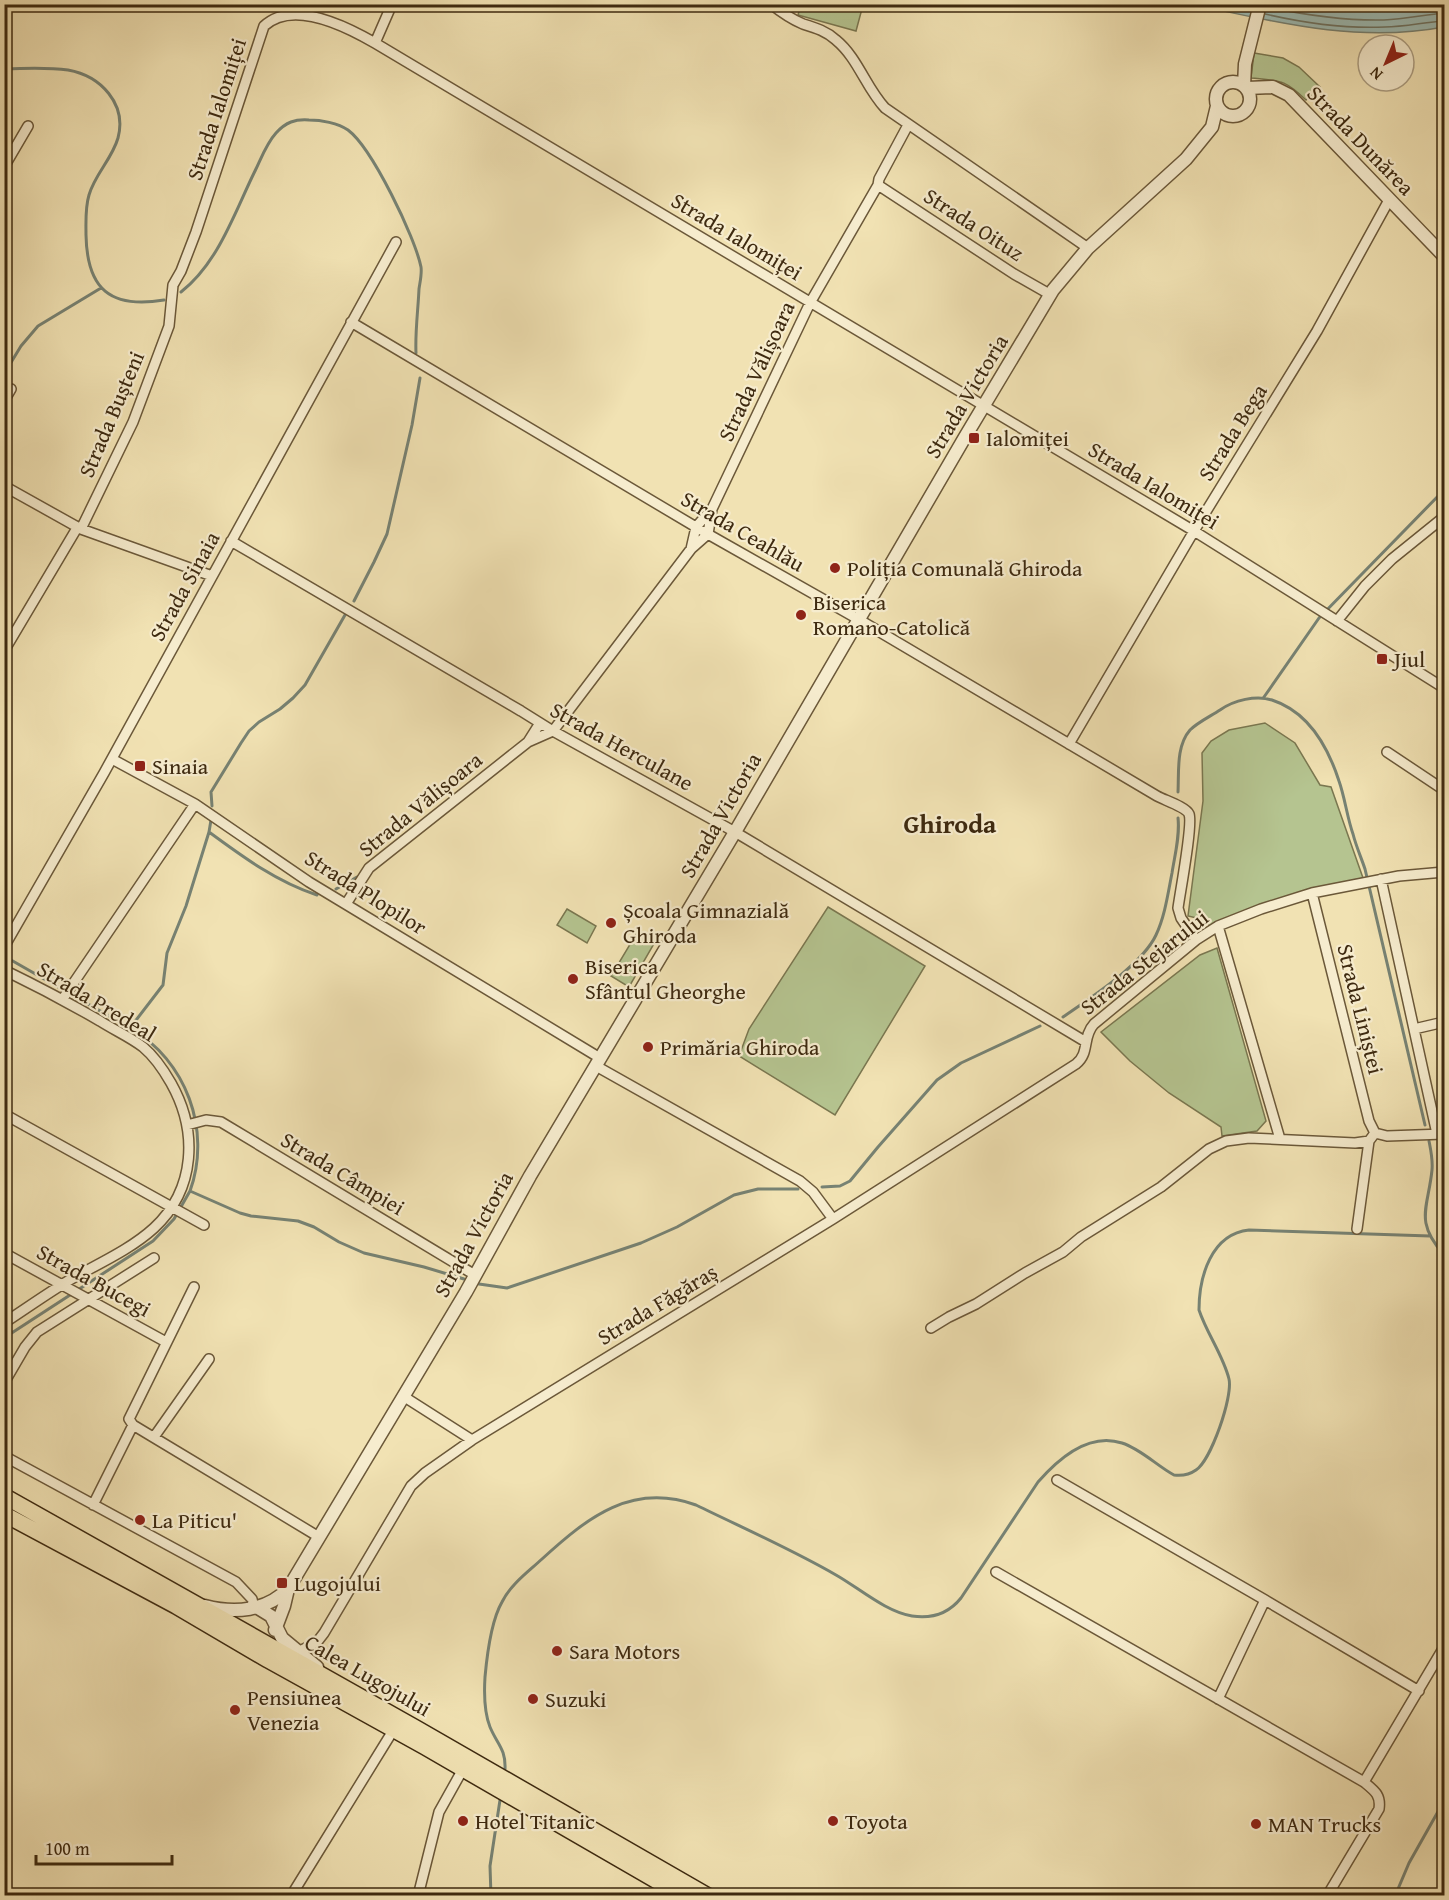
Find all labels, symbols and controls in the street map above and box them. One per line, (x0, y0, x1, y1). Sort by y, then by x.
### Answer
north arrow (1356, 33, 1416, 93)
street label: Strada Ialomiței (178, 34, 254, 184)
text: N (1363, 61, 1388, 86)
street label: Strada Dunărea (1300, 78, 1422, 203)
street label: Strada Oituz (918, 180, 1031, 269)
street label: Strada Ialomiței (665, 184, 809, 288)
street label: Strada Vălișoara (709, 295, 803, 446)
street label: Strada Victoria (916, 327, 1016, 464)
street label: Strada Bușteni (70, 346, 152, 482)
street label: Strada Bega (1190, 377, 1275, 487)
place label: Ialomiței (986, 422, 1069, 454)
marker: Ialomiței (967, 431, 981, 445)
street label: Strada Ialomiței (1082, 433, 1226, 537)
street label: Strada Ceahlău (675, 483, 811, 579)
street label: Strada Sinaia (141, 525, 228, 647)
place label: Poliția Comunală Ghiroda (847, 552, 1083, 584)
marker: Poliția Comunală Ghiroda (828, 561, 842, 575)
place label: Biserica Romano-Catolică (813, 586, 971, 643)
marker: Biserica Romano-Catolică (794, 608, 808, 622)
place label: Jiul (1391, 643, 1425, 675)
marker: Jiul (1375, 652, 1389, 666)
street label: Strada Herculane (545, 693, 699, 799)
street label: Strada Vălișoara (351, 744, 489, 864)
street label: Strada Victoria (671, 746, 769, 883)
place label: Sinaia (152, 750, 209, 782)
marker: Sinaia (133, 759, 147, 773)
district label: Ghiroda (904, 804, 997, 843)
street label: Strada Plopilor (299, 842, 433, 942)
place label: Școala Gimnazială Ghiroda (623, 894, 790, 951)
street label: Strada Stejarului (1073, 902, 1215, 1022)
marker: Școala Gimnazială Ghiroda (604, 916, 618, 930)
street label: Strada Liniștei (1329, 941, 1393, 1077)
place label: Biserica Sfântul Gheorghe (585, 950, 746, 1007)
street label: Strada Predeal (31, 953, 163, 1049)
marker: Biserica Sfântul Gheorghe (566, 972, 580, 986)
place label: Primăria Ghiroda (660, 1031, 820, 1063)
marker: Primăria Ghiroda (641, 1040, 655, 1054)
street label: Strada Câmpiei (275, 1123, 411, 1223)
street label: Strada Victoria (425, 1165, 521, 1303)
street label: Strada Bucegi (31, 1235, 157, 1325)
street label: Strada Făgăraș (591, 1255, 723, 1353)
place label: La Piticu' (152, 1504, 237, 1536)
marker: La Piticu' (133, 1513, 147, 1527)
place label: Lugojului (294, 1567, 381, 1599)
marker: Lugojului (275, 1576, 289, 1590)
street label: Calea Lugojului (299, 1626, 437, 1724)
place label: Sara Motors (569, 1635, 680, 1667)
marker: Sara Motors (550, 1644, 564, 1658)
place label: Pensiunea Venezia (247, 1681, 342, 1738)
place label: Suzuki (545, 1683, 607, 1715)
marker: Suzuki (526, 1692, 540, 1706)
marker: Pensiunea Venezia (228, 1703, 242, 1717)
place label: Hotel Titanic (475, 1805, 595, 1837)
place label: Toyota (845, 1805, 908, 1837)
place label: MAN Trucks (1268, 1808, 1381, 1840)
marker: Hotel Titanic (456, 1814, 470, 1828)
marker: Toyota (826, 1814, 840, 1828)
marker: MAN Trucks (1249, 1817, 1263, 1831)
scale bar (36, 1828, 172, 1866)
text: 100 m (45, 1835, 90, 1862)

